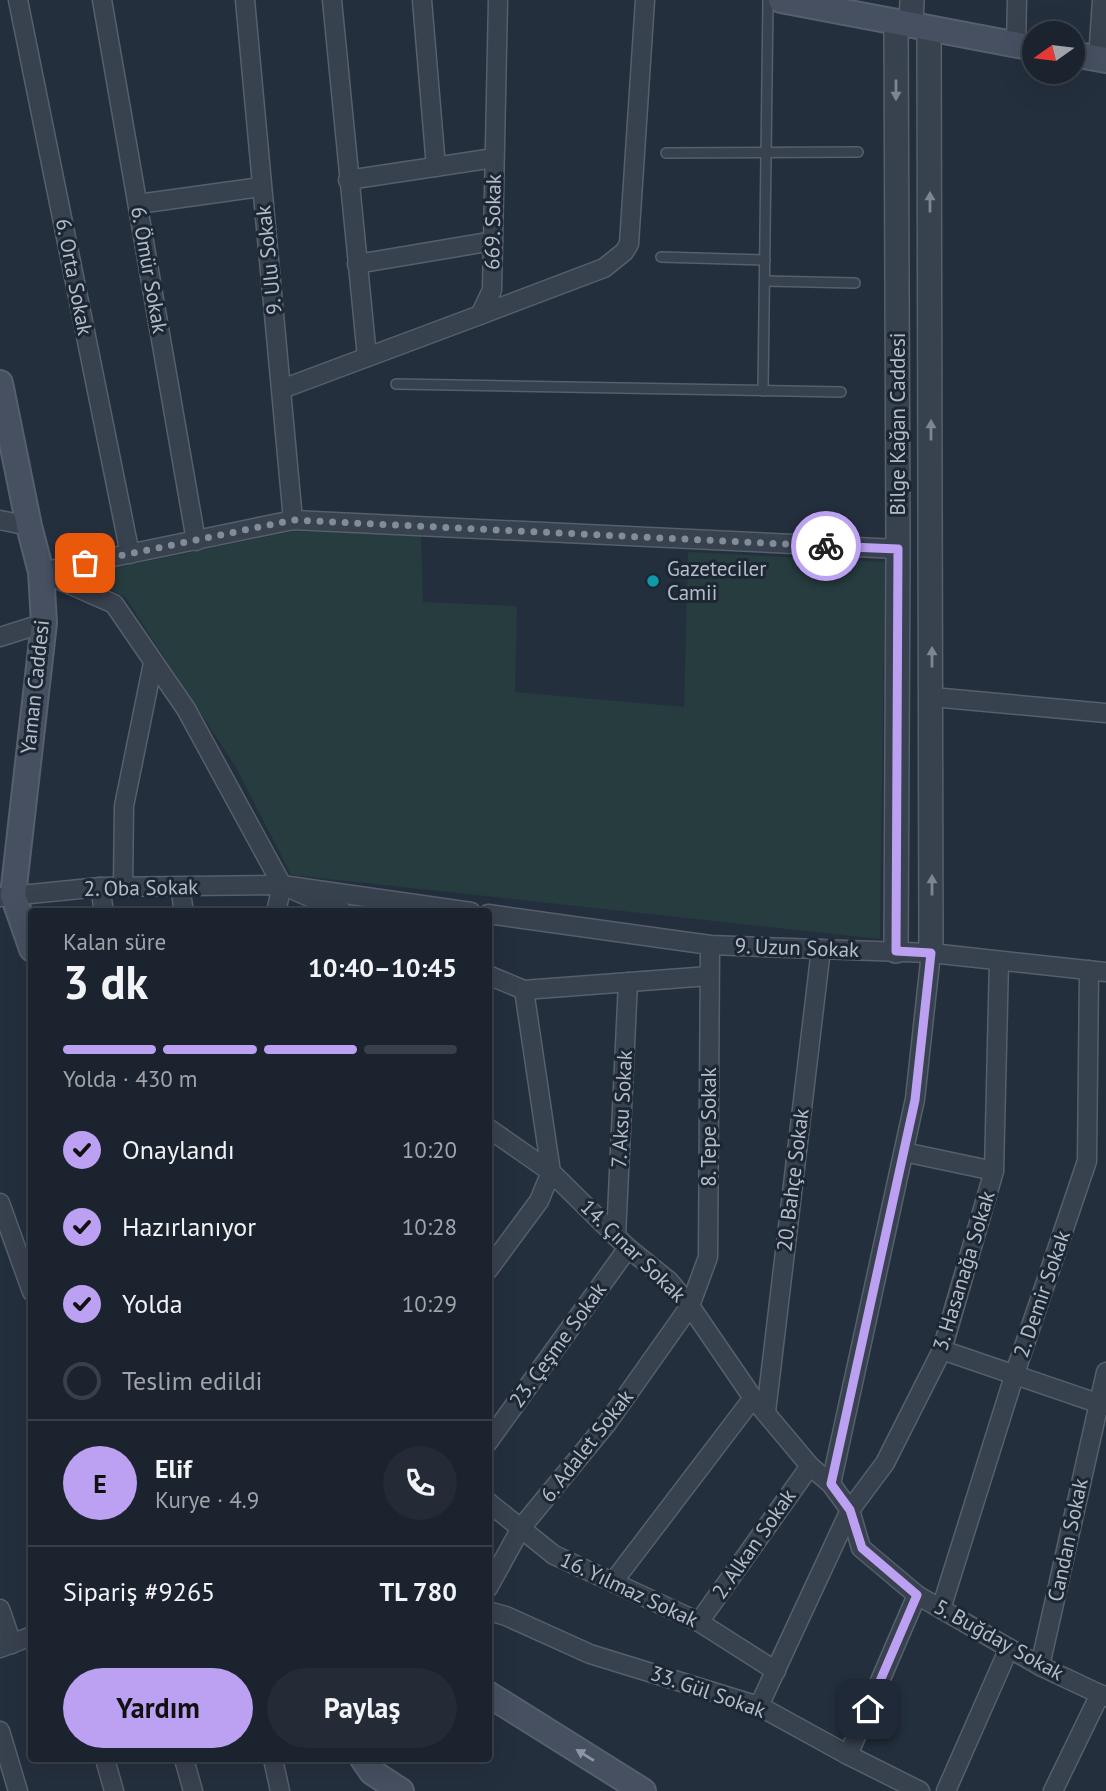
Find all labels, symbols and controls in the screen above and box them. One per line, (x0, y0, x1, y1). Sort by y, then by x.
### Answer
north arrow (1022, 21, 1085, 84)
map controls (1022, 21, 1085, 84)
one-way arrow (890, 80, 902, 102)
street label: 669. Sokak (478, 174, 507, 270)
one-way arrow (924, 191, 936, 213)
street label: 6. Ömür Sokak (125, 204, 174, 335)
street label: 9. Ulu Sokak (249, 204, 288, 316)
street label: 6. Orta Sokak (50, 216, 99, 337)
street label: Bilge Kağan Caddesi (884, 333, 911, 515)
one-way arrow (925, 418, 937, 440)
courier (791, 511, 861, 581)
icon: bike (807, 527, 845, 565)
pin (55, 533, 115, 593)
icon: bag (66, 544, 104, 582)
place label: Gazeteciler Camii (667, 555, 766, 606)
marker: Gazeteciler Camii (645, 573, 661, 589)
street label: Yaman Caddesi (14, 618, 55, 755)
one-way arrow (926, 646, 938, 668)
street label: 2. Oba Sokak (83, 873, 199, 902)
one-way arrow (926, 873, 938, 895)
text: Kalan süre (63, 927, 166, 956)
street label: 9. Uzun Sokak (734, 932, 860, 963)
text: 10:40–10:45 (308, 951, 457, 984)
text: 3 dk (63, 952, 148, 1012)
street label: 7. Aksu Sokak (605, 1049, 638, 1169)
text: Yolda · 430 m (63, 1064, 198, 1093)
street label: 8. Tepe Sokak (695, 1067, 722, 1187)
street label: 20. Bahçe Sokak (770, 1107, 815, 1253)
icon: check (63, 1131, 101, 1169)
text: Onaylandı (122, 1133, 235, 1166)
text: 10:20 (402, 1135, 457, 1164)
street label: 3. Hasanağa Sokak (926, 1188, 1001, 1354)
street label: 14. Çınar Sokak (575, 1193, 692, 1308)
icon: check (63, 1208, 101, 1246)
text: Hazırlanıyor (122, 1210, 256, 1243)
text: 10:28 (402, 1212, 457, 1241)
street label: 2. Demir Sokak (1007, 1227, 1076, 1361)
street label: 23. Çeşme Sokak (503, 1277, 612, 1413)
icon: check (63, 1285, 101, 1323)
text: Yolda (122, 1287, 183, 1320)
text: 10:29 (402, 1289, 457, 1318)
text: Teslim edildi (122, 1364, 263, 1397)
street label: 6. Adalet Sokak (534, 1384, 639, 1507)
button: phone (383, 1446, 457, 1520)
text: Elif (155, 1452, 192, 1485)
text: E (93, 1467, 107, 1500)
street label: Candan Sokak (1041, 1476, 1094, 1604)
street label: 2. Alkan Sokak (706, 1483, 801, 1604)
text: Kurye · 4.9 (155, 1485, 259, 1514)
street label: 16. Yılmaz Sokak (556, 1546, 702, 1633)
text: Sipariş #9265 (63, 1575, 215, 1608)
text: TL 780 (379, 1575, 457, 1608)
street label: 5. Buğday Sokak (930, 1593, 1069, 1686)
street label: 33. Gül Sokak (647, 1659, 769, 1724)
button: Yardım (63, 1668, 253, 1748)
button: Paylaş (267, 1668, 457, 1748)
pin (838, 1679, 898, 1739)
icon: home (849, 1690, 887, 1728)
one-way arrow (575, 1749, 595, 1762)

